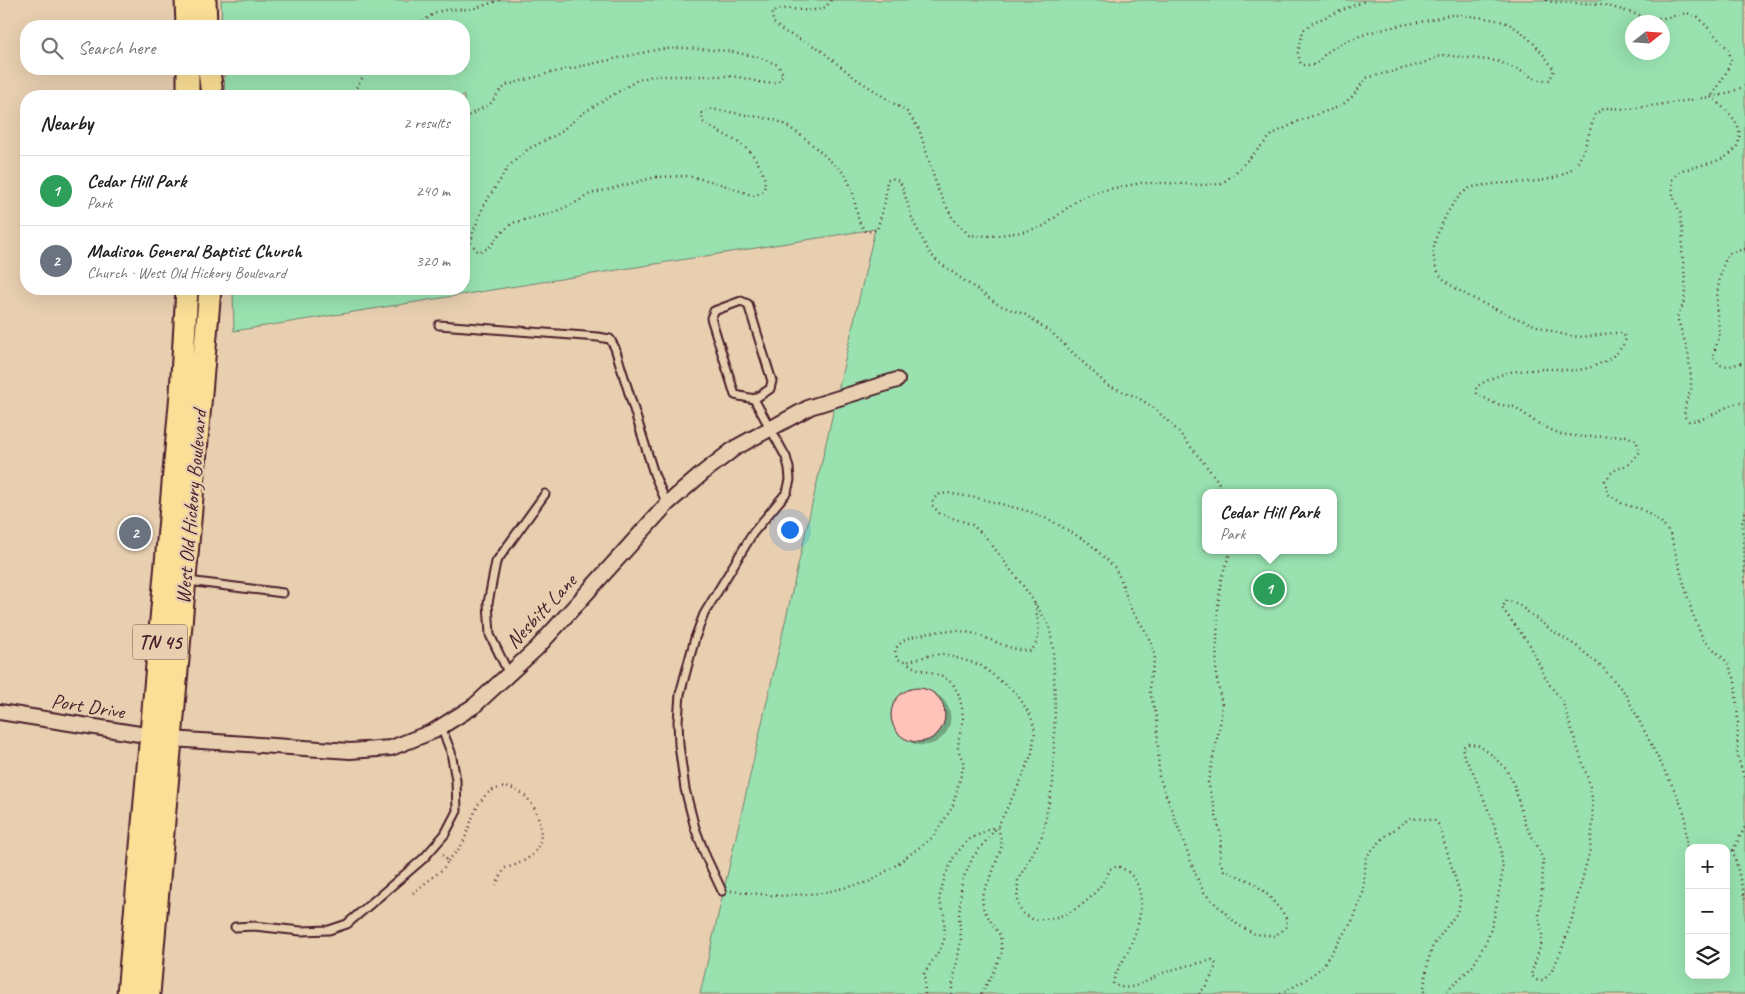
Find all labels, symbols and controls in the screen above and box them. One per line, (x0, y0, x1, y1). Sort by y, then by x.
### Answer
north arrow (1625, 15, 1670, 60)
search box (20, 20, 470, 75)
icon: search (38, 34, 66, 62)
text: Search here (78, 36, 155, 60)
text: Nearby (40, 110, 93, 136)
text: 2 results (403, 113, 450, 133)
text: Cedar Hill Park (87, 169, 186, 193)
text: 1 (52, 181, 60, 201)
text: 240 m (416, 181, 450, 201)
text: Park (87, 193, 112, 213)
text: Madison General Baptist Church (87, 239, 302, 263)
text: 2 (52, 251, 60, 271)
text: 320 m (416, 251, 450, 271)
text: Church · West Old Hickory Boulevard (87, 263, 286, 283)
street label: West Old Hickory Boulevard (170, 406, 213, 605)
popup (1202, 489, 1337, 554)
text: Cedar Hill Park (1220, 500, 1319, 524)
pin: 2 (119, 514, 151, 552)
your location (777, 517, 803, 543)
text: Park (1220, 524, 1245, 544)
street label: Nesbitt Lane (500, 567, 584, 654)
pin: 1 (1253, 570, 1285, 608)
road number: TN 45 (132, 624, 188, 660)
street label: Port Drive (50, 687, 127, 725)
map controls (1685, 844, 1730, 979)
button: + (1685, 844, 1730, 889)
button: − (1685, 889, 1730, 934)
button: layers (1685, 934, 1730, 979)

